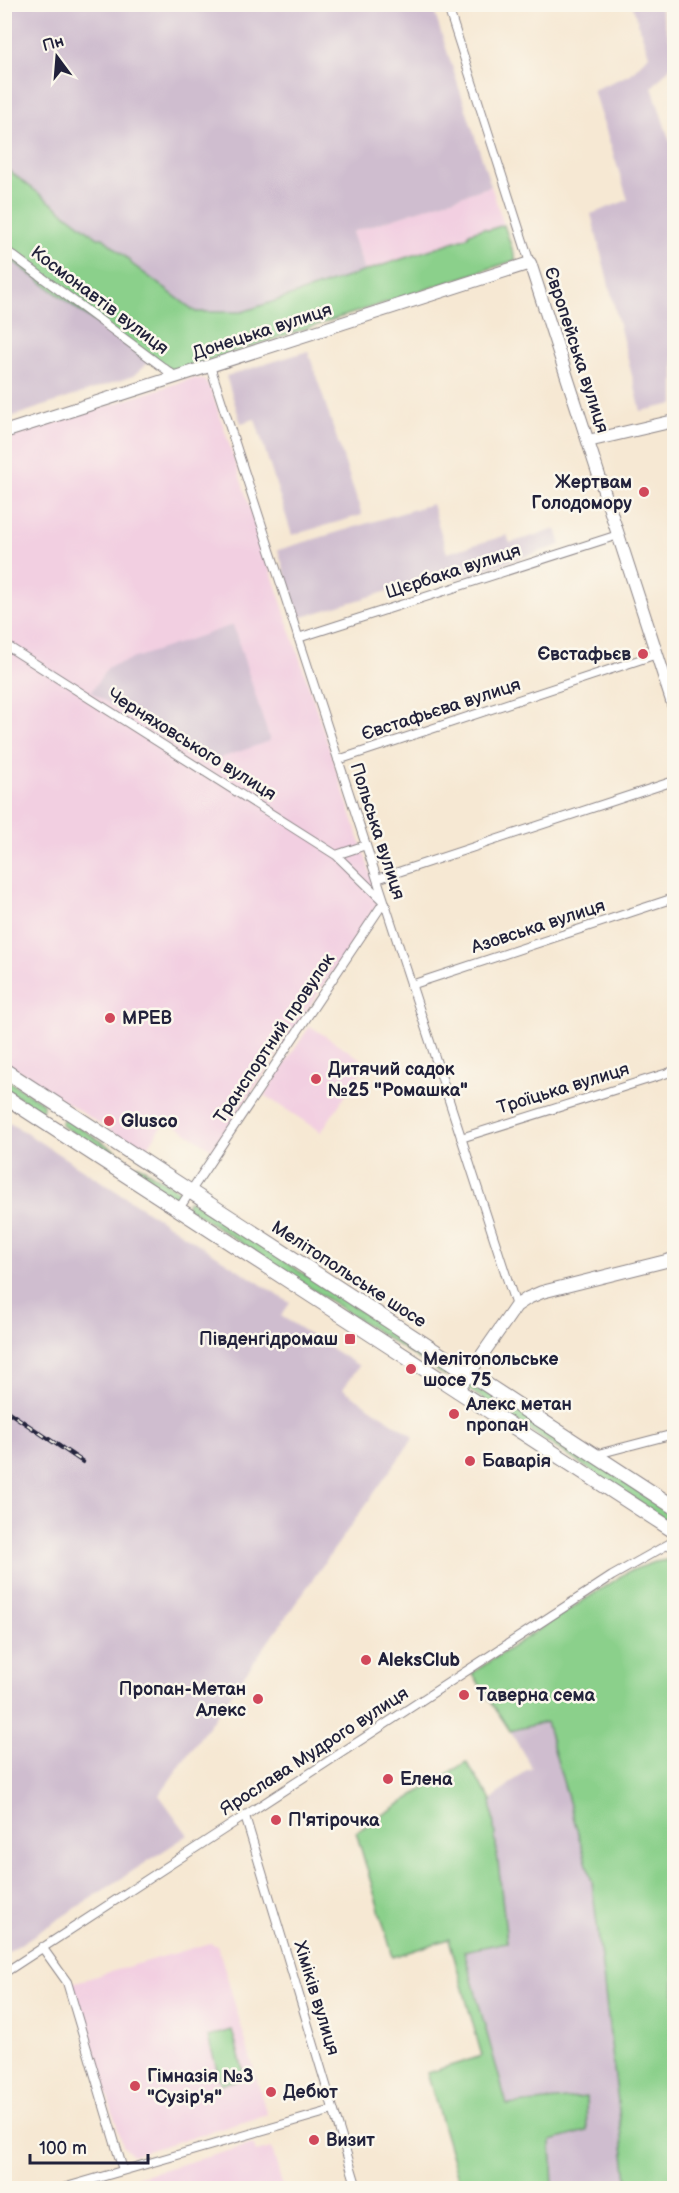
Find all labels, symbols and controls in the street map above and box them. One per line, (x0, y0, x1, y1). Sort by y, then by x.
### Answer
north arrow (27, 27, 87, 87)
text: Пн (40, 32, 66, 56)
street label: Космонавтів вулиця (27, 242, 173, 359)
street label: Європейська вулиця (540, 265, 613, 436)
street label: Донецька вулиця (190, 299, 334, 364)
place label: Жертвам Голодомору (531, 472, 632, 514)
marker: Жертвам Голодомору (637, 485, 651, 499)
street label: Щєрбака вулиця (383, 540, 523, 603)
place label: Євстафьєв (538, 644, 631, 665)
marker: Євстафьєв (636, 647, 650, 661)
street label: Євстафьєва вулиця (359, 674, 523, 745)
street label: Черняховського вулиця (104, 684, 280, 805)
street label: Польська вулиця (345, 760, 410, 902)
street label: Азовська вулиця (468, 895, 608, 958)
street label: Транспортний провулок (210, 949, 339, 1127)
place label: МРЕВ (122, 1008, 172, 1029)
marker: МРЕВ (103, 1011, 117, 1025)
street label: Троїцька вулиця (495, 1058, 632, 1119)
place label: Дитячий садок №25 "Ромашка" (328, 1059, 468, 1101)
marker: Дитячий садок №25 "Ромашка" (309, 1072, 323, 1086)
place label: Glusco (121, 1111, 178, 1132)
marker: Glusco (102, 1114, 116, 1128)
street label: Мелітопольське шосе (267, 1217, 430, 1332)
place label: Південгідромаш (199, 1329, 338, 1350)
marker: Південгідромаш (343, 1332, 357, 1346)
place label: Мелітопольське шосе 75 (423, 1349, 559, 1391)
marker: Мелітопольське шосе 75 (404, 1362, 418, 1376)
place label: Алекс метан пропан (465, 1394, 572, 1436)
marker: Алекс метан пропан (447, 1407, 461, 1421)
place label: Баварія (482, 1451, 551, 1472)
marker: Баварія (463, 1454, 477, 1468)
place label: AleksClub (377, 1650, 461, 1671)
marker: AleksClub (359, 1653, 373, 1667)
place label: Пропан-Метан Алекс (119, 1679, 246, 1721)
street label: Ярослава Мудрого вулиця (216, 1683, 412, 1820)
place label: Таверна сема (476, 1685, 595, 1706)
marker: Таверна сема (457, 1688, 471, 1702)
marker: Пропан-Метан Алекс (251, 1692, 265, 1706)
place label: Елена (400, 1769, 453, 1790)
marker: Елена (381, 1772, 395, 1786)
place label: П'ятірочка (288, 1810, 380, 1831)
marker: П'ятірочка (269, 1813, 283, 1827)
street label: Хіміків вулиця (289, 1938, 344, 2058)
place label: Гімназія №3 "Сузір'я" (147, 2066, 253, 2108)
marker: Гімназія №3 "Сузір'я" (128, 2079, 142, 2093)
place label: Дебют (283, 2082, 338, 2103)
marker: Дебют (264, 2085, 278, 2099)
scale bar (30, 2127, 148, 2165)
place label: Визит (326, 2130, 375, 2151)
marker: Визит (307, 2133, 321, 2147)
text: 100 m (39, 2138, 87, 2159)

